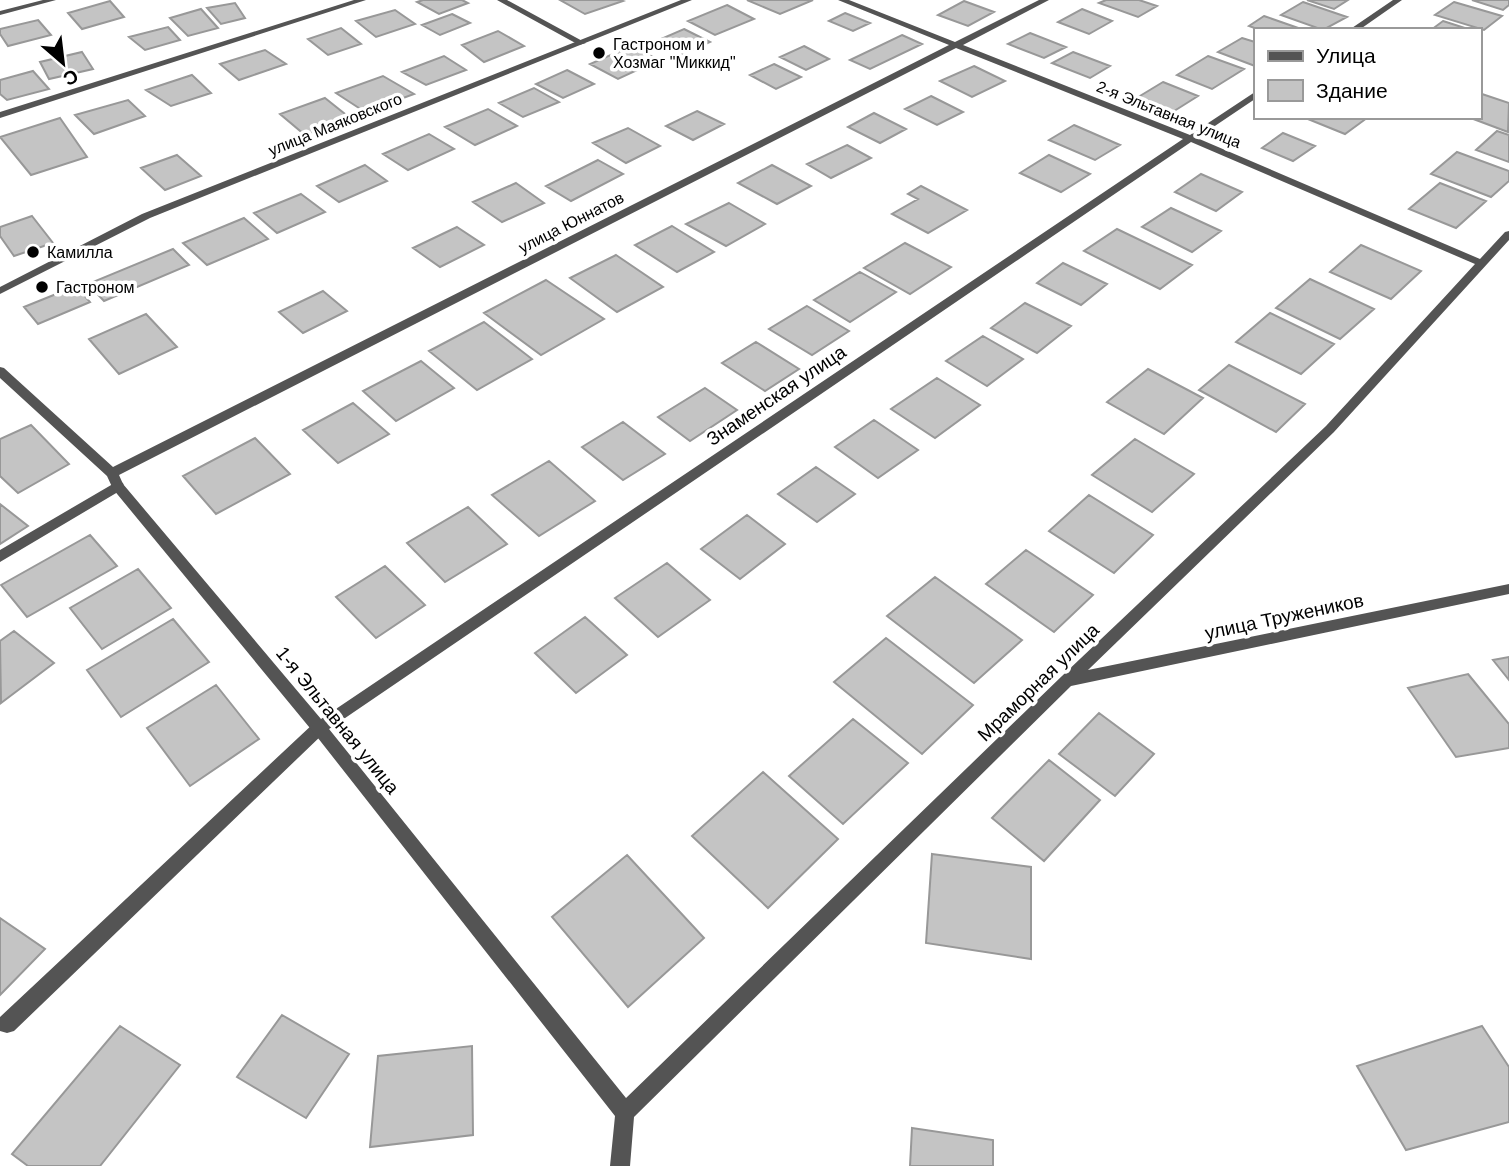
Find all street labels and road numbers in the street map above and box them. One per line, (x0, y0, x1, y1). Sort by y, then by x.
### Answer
street label: 2-я Эльтавная улица (1094, 78, 1244, 151)
street label: улица Маяковского (266, 90, 404, 159)
street label: улица Юннатов (516, 189, 626, 256)
street label: Знаменская улица (703, 341, 850, 450)
street label: улица Тружеников (1203, 589, 1365, 644)
street label: Мраморная улица (974, 619, 1104, 745)
street label: 1-я Эльтавная улица (272, 643, 404, 798)

